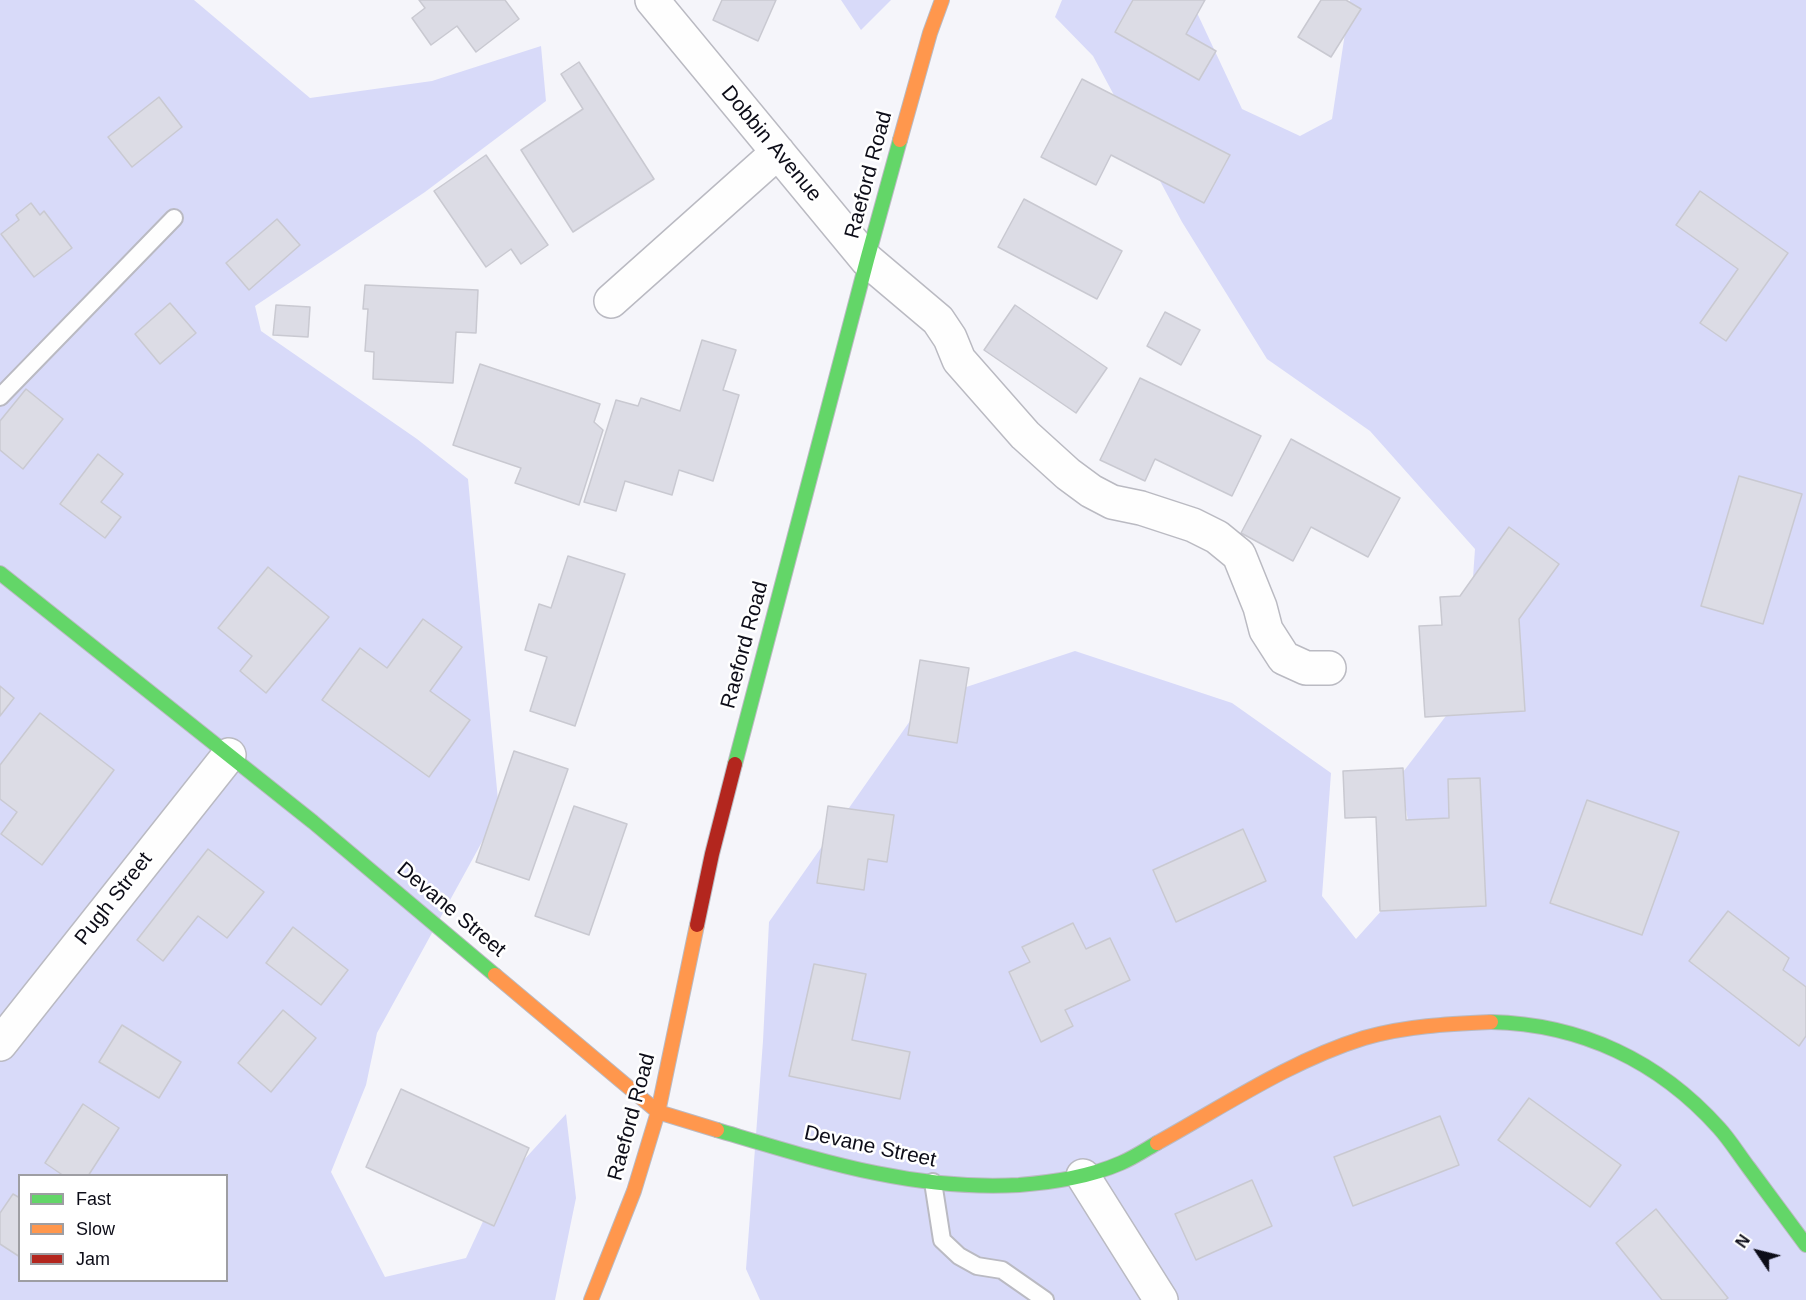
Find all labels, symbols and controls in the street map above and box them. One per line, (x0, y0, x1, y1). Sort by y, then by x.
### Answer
street label: Dobbin Avenue (715, 81, 827, 207)
street label: Raeford Road (840, 109, 898, 241)
street label: Raeford Road (716, 579, 774, 711)
street label: Pugh Street (70, 848, 158, 950)
street label: Devane Street (391, 857, 511, 963)
street label: Raeford Road (603, 1051, 661, 1183)
street label: Devane Street (802, 1121, 938, 1173)
legend (18, 1174, 228, 1282)
text: Fast (76, 1189, 111, 1209)
text: Slow (76, 1219, 115, 1239)
north arrow (1728, 1222, 1788, 1282)
text: N (1733, 1232, 1753, 1251)
text: Jam (76, 1249, 110, 1269)

